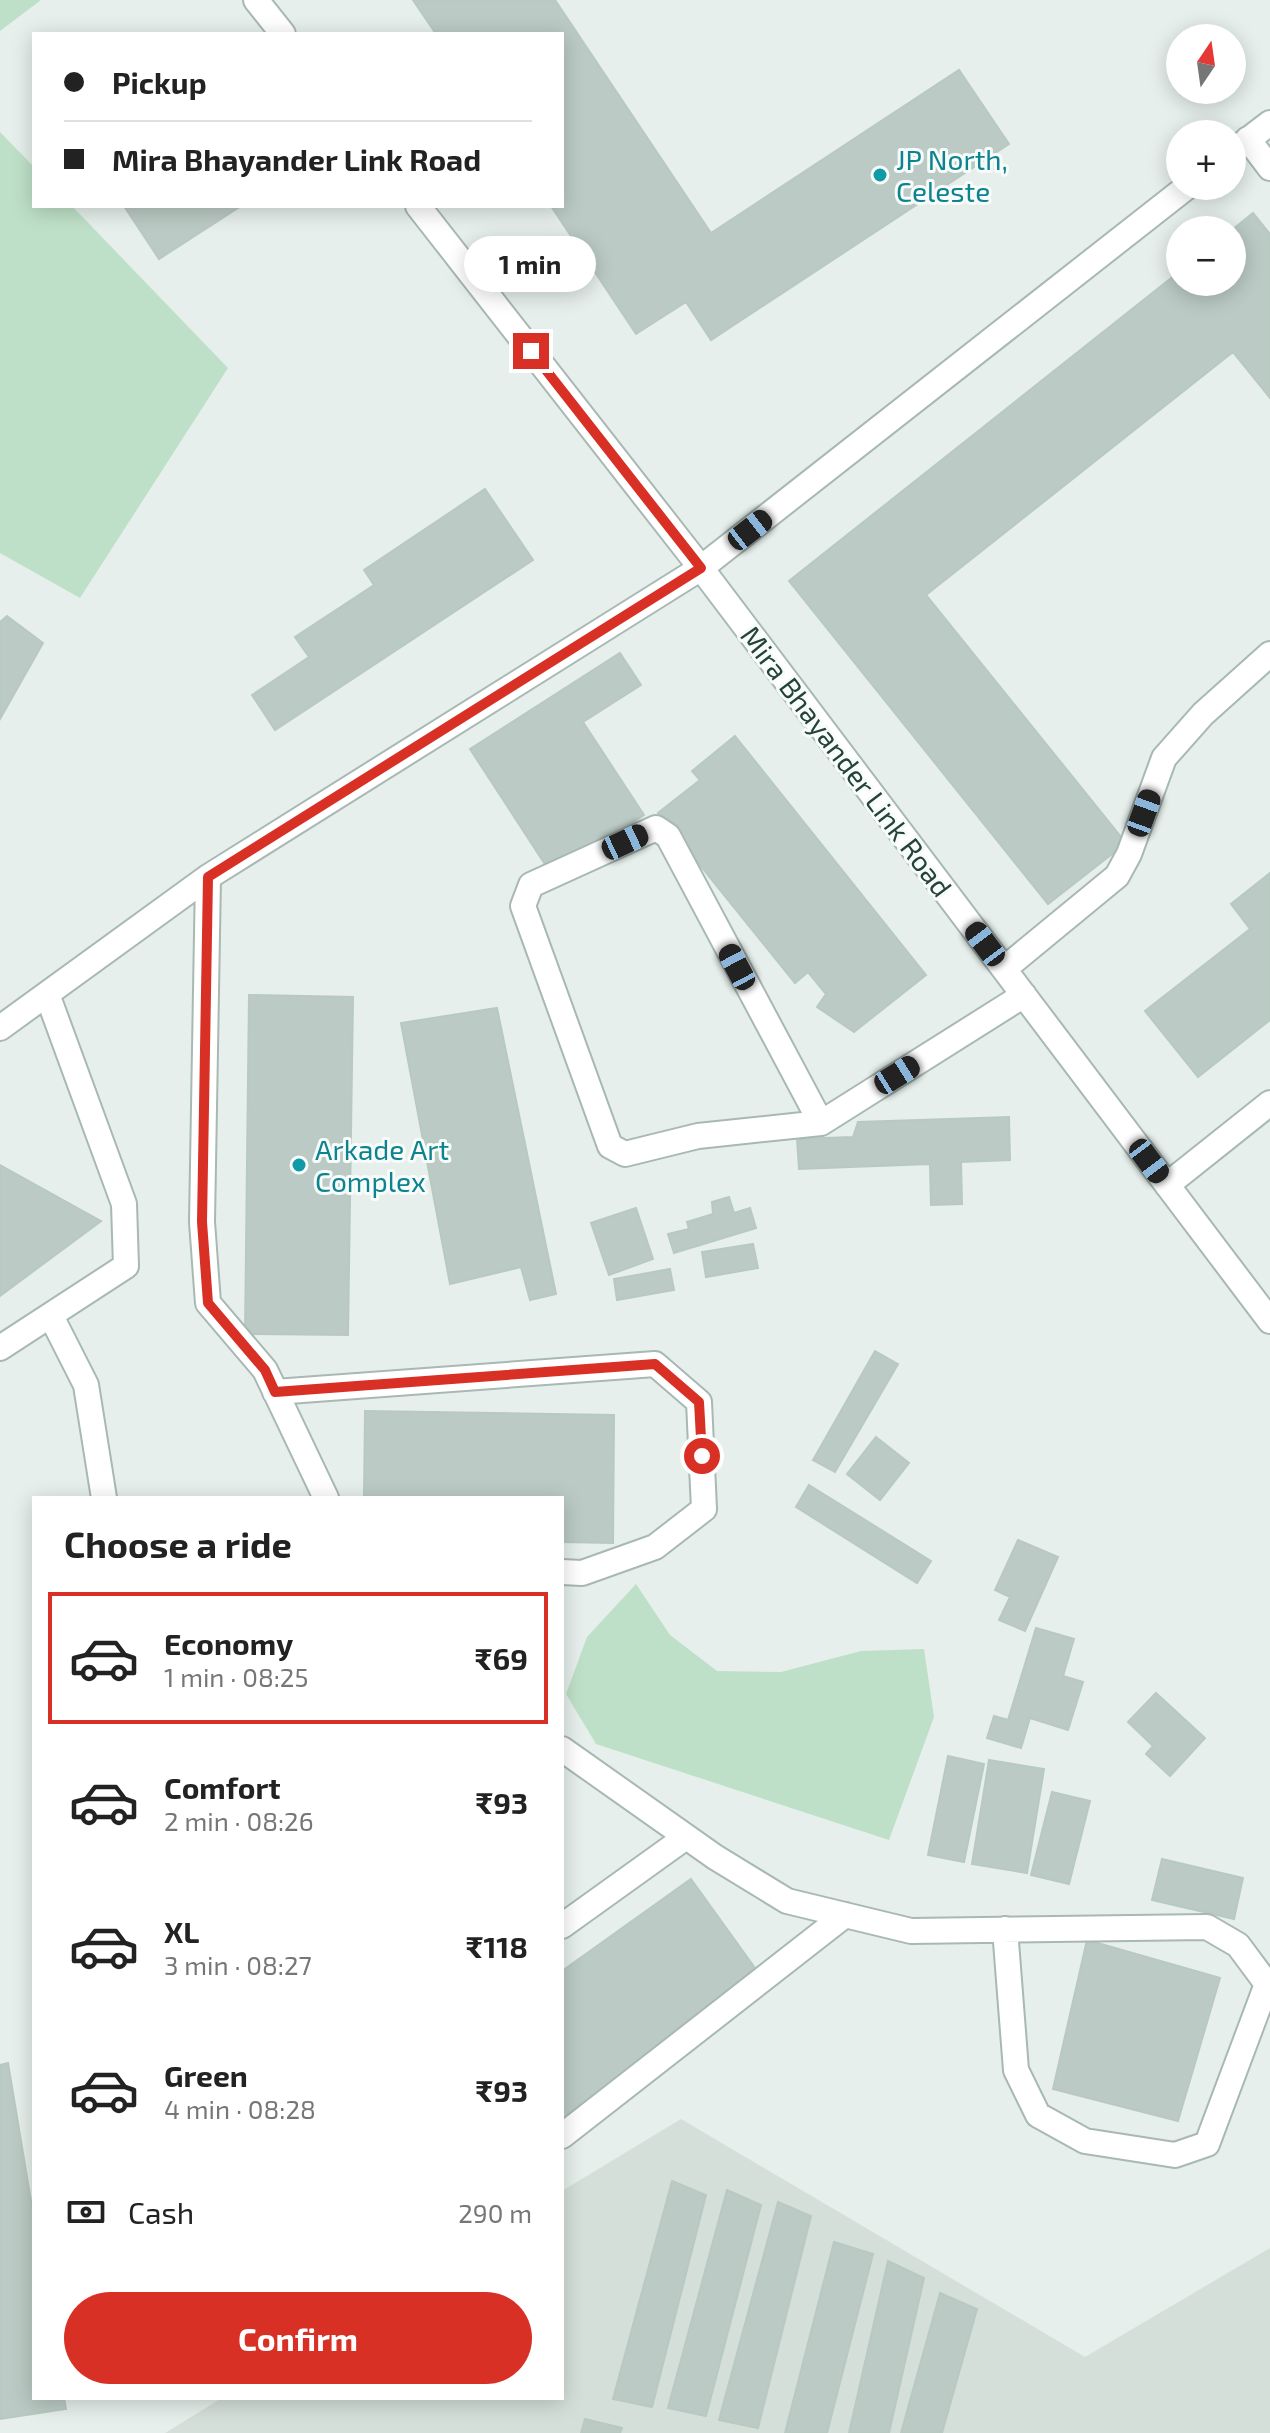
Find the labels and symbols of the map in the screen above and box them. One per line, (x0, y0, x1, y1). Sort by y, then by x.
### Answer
north arrow (1166, 24, 1246, 104)
place label: JP North, Celeste (896, 142, 1008, 208)
marker: JP North, Celeste (871, 166, 889, 184)
callout: 1 min (465, 235, 597, 291)
route end (513, 333, 549, 369)
car (724, 506, 776, 554)
street label: Mira Bhayander Link Road (734, 619, 960, 903)
car (1125, 786, 1163, 840)
car (598, 821, 652, 863)
car (961, 918, 1009, 970)
car (715, 940, 759, 994)
car (870, 1052, 924, 1098)
place label: Arkade Art Complex (315, 1132, 449, 1198)
car (1125, 1135, 1173, 1187)
marker: Arkade Art Complex (290, 1156, 308, 1174)
route start (684, 1438, 720, 1474)

